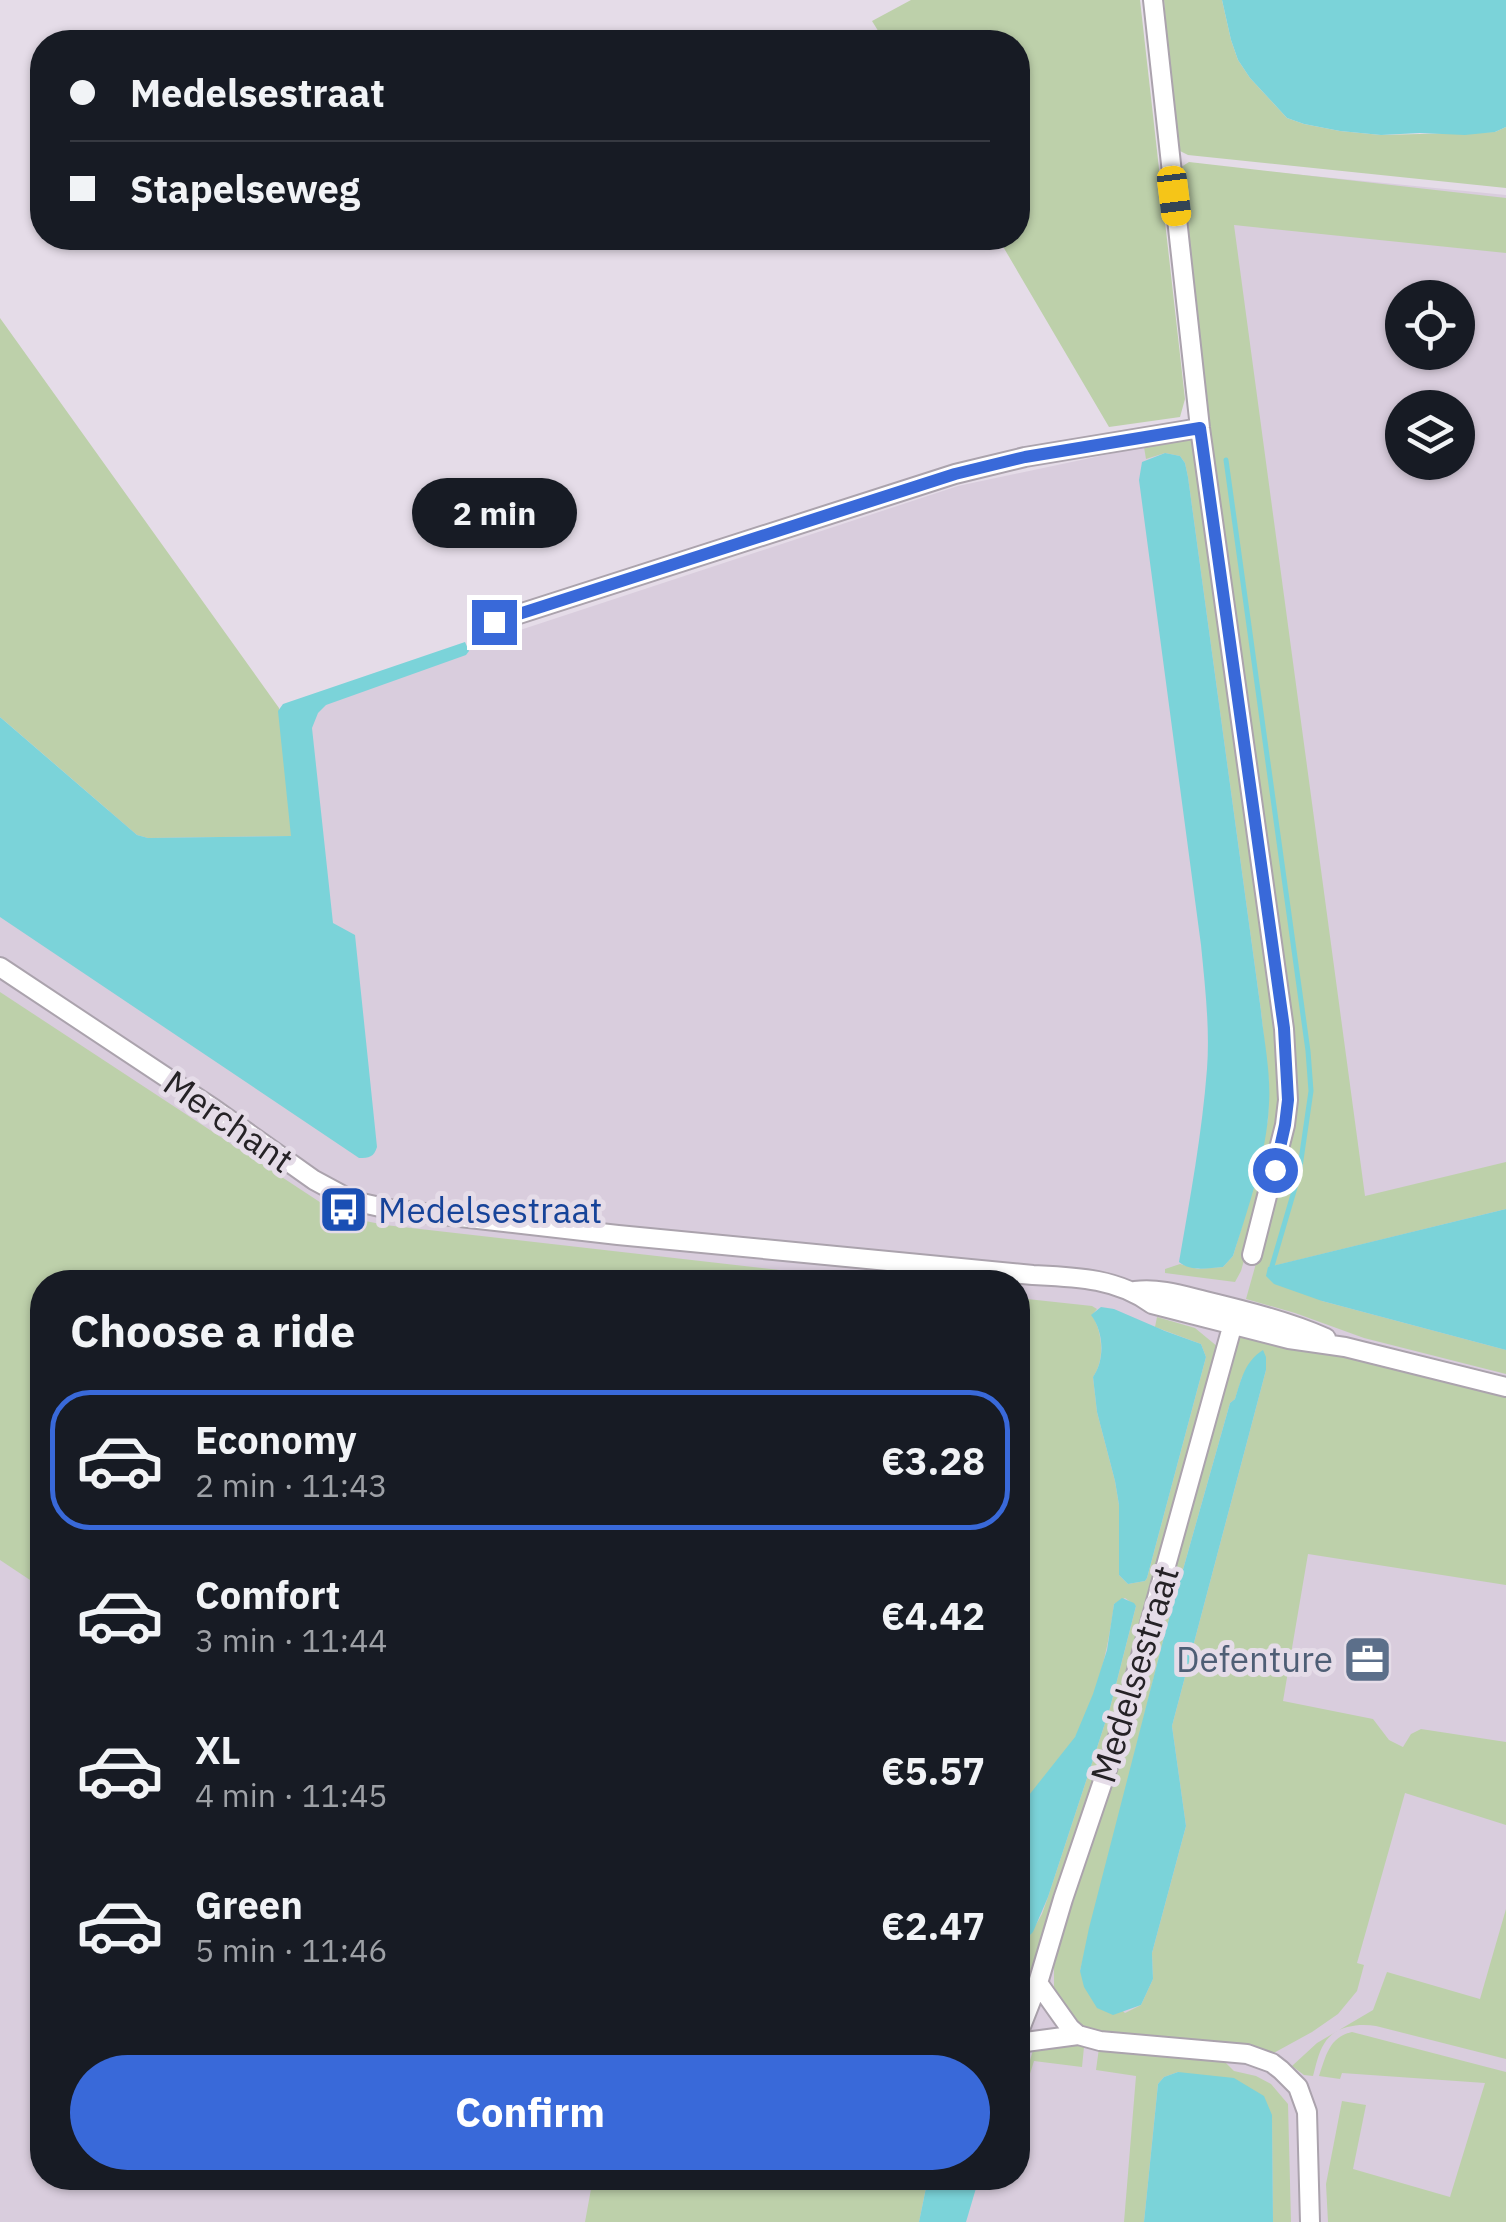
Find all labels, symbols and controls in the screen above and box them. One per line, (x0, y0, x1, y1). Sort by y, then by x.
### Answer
text: Medelsestraat (130, 68, 385, 117)
text: Stapelseweg (130, 164, 360, 213)
car (1155, 164, 1193, 228)
map controls (1385, 280, 1475, 480)
button: locate (1385, 280, 1475, 370)
button: layers (1385, 390, 1475, 480)
callout: 2 min (412, 477, 576, 547)
text: 2 min (453, 492, 536, 534)
route end (472, 600, 517, 645)
street label: Merchant (155, 1060, 303, 1182)
route start (1253, 1148, 1298, 1193)
bus stop icon: Medelsestraat (317, 1184, 369, 1236)
place label: Medelsestraat (378, 1187, 602, 1233)
text: Choose a ride (70, 1301, 355, 1359)
icon: car (75, 1415, 165, 1505)
text: Economy (195, 1415, 357, 1464)
text: €3.28 (881, 1436, 985, 1485)
text: 2 min · 11:43 (195, 1464, 388, 1506)
street label: Medelsestraat (1079, 1560, 1189, 1788)
icon: car (75, 1570, 165, 1660)
text: Comfort (195, 1570, 340, 1619)
text: €4.42 (881, 1591, 985, 1640)
text: 3 min · 11:44 (195, 1619, 388, 1661)
office icon: Defenture (1342, 1633, 1394, 1685)
place label: Defenture (1176, 1636, 1333, 1682)
icon: car (75, 1725, 165, 1815)
text: XL (195, 1725, 241, 1774)
text: €5.57 (881, 1746, 985, 1795)
text: 4 min · 11:45 (195, 1774, 388, 1816)
icon: car (75, 1880, 165, 1970)
text: Green (195, 1880, 303, 1929)
text: €2.47 (881, 1901, 985, 1950)
text: 5 min · 11:46 (195, 1929, 388, 1971)
button: Confirm (70, 2055, 990, 2170)

